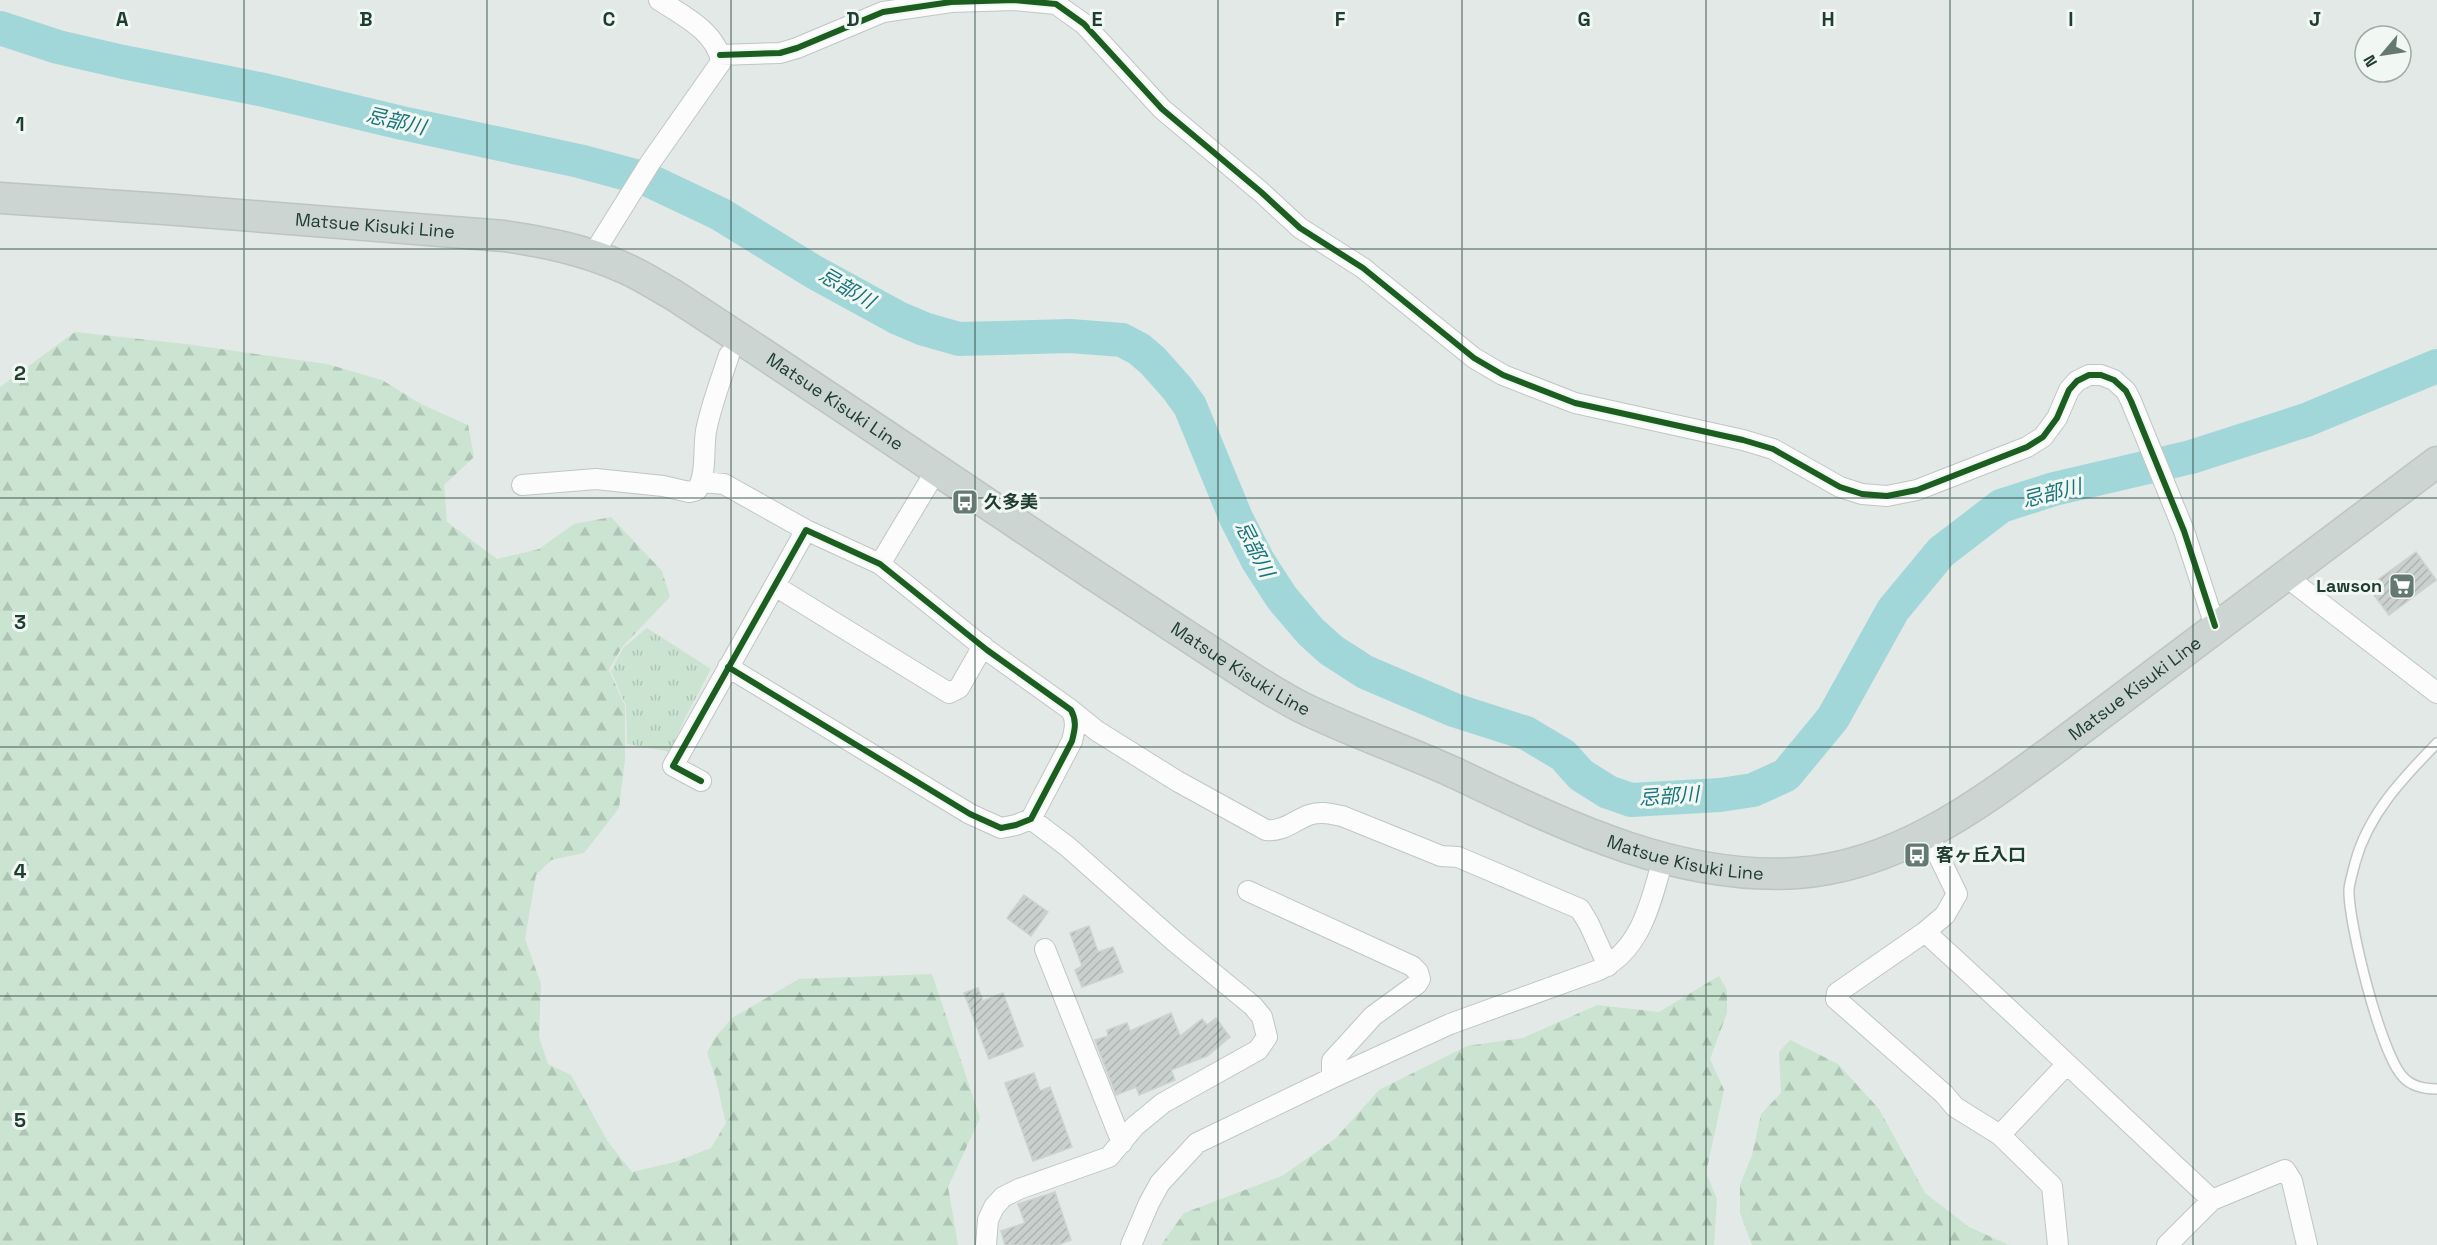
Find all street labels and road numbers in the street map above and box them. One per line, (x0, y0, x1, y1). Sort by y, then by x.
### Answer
street label: Matsue Kisuki Line (294, 207, 456, 243)
street label: Matsue Kisuki Line (762, 347, 908, 455)
street label: Matsue Kisuki Line (1167, 616, 1314, 721)
street label: Matsue Kisuki Line (2064, 631, 2206, 745)
street label: Matsue Kisuki Line (1604, 829, 1764, 885)

